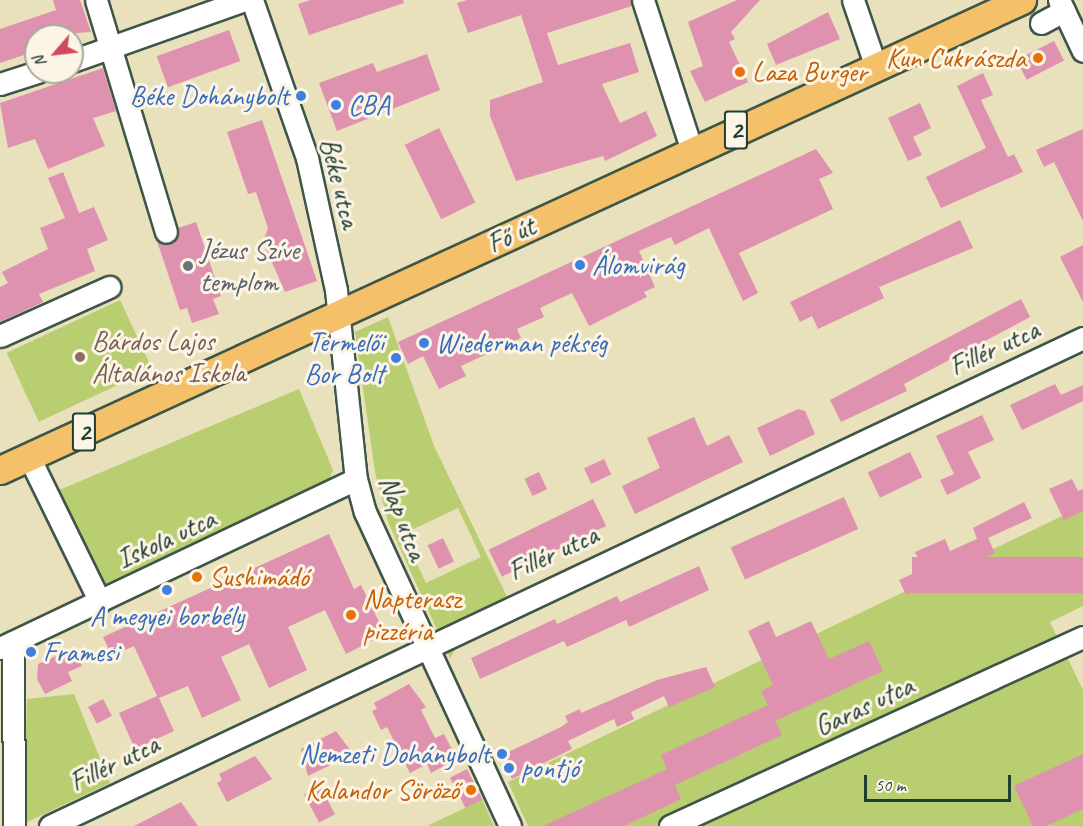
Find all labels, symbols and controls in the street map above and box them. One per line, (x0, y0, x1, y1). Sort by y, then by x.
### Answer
north arrow (24, 24, 84, 84)
place label: Kun Cukrászda (886, 41, 1026, 75)
marker: Kun Cukrászda (1031, 51, 1045, 65)
text: N (29, 52, 51, 71)
place label: Laza Burger (752, 55, 867, 89)
marker: Laza Burger (733, 65, 747, 79)
place label: Béke Dohánybolt (129, 79, 289, 113)
place label: CBA (348, 88, 390, 122)
marker: Béke Dohánybolt (294, 89, 308, 103)
marker: CBA (329, 98, 343, 112)
road number: 2 (722, 106, 750, 154)
street label: Béke utca (313, 135, 367, 231)
street label: Fő út (482, 209, 540, 261)
place label: Jézus Szíve templom (200, 233, 300, 299)
place label: Álomvirág (592, 248, 685, 282)
marker: Álomvirág (573, 258, 587, 272)
marker: Jézus Szíve templom (181, 259, 195, 273)
street label: Fillér utca (944, 313, 1044, 383)
place label: Bárdos Lajos Általános Iskola (92, 324, 245, 390)
place label: Termelői Bor Bolt (304, 325, 384, 391)
place label: Wiederman pékség (436, 326, 607, 360)
marker: Wiederman pékség (417, 336, 431, 350)
marker: Bárdos Lajos Általános Iskola (73, 350, 87, 364)
marker: Termelői Bor Bolt (389, 351, 403, 365)
road number: 2 (70, 408, 98, 456)
street label: Nap utca (372, 471, 434, 565)
street label: Iskola utca (112, 502, 220, 576)
street label: Fillér utca (503, 518, 603, 588)
place label: Sushimádó (209, 560, 309, 594)
marker: Sushimádó (190, 570, 204, 584)
place label: Napterasz pizzéria (363, 582, 461, 648)
marker: A megyei borbély (160, 583, 174, 597)
place label: A megyei borbély (90, 599, 244, 633)
marker: Napterasz pizzéria (344, 608, 358, 622)
place label: Framesi (43, 635, 119, 669)
marker: Framesi (24, 645, 38, 659)
street label: Garas utca (810, 669, 918, 743)
street label: Fillér utca (64, 727, 164, 799)
place label: Nemzeti Dohánybolt (299, 737, 490, 771)
marker: Nemzeti Dohánybolt (495, 747, 509, 761)
place label: pontjó (521, 751, 579, 785)
marker: pontjó (502, 761, 516, 775)
scale bar (867, 763, 1014, 801)
place label: Kalandor Söröző (305, 773, 459, 807)
text: 50 m (875, 774, 906, 796)
marker: Kalandor Söröző (464, 783, 478, 797)

